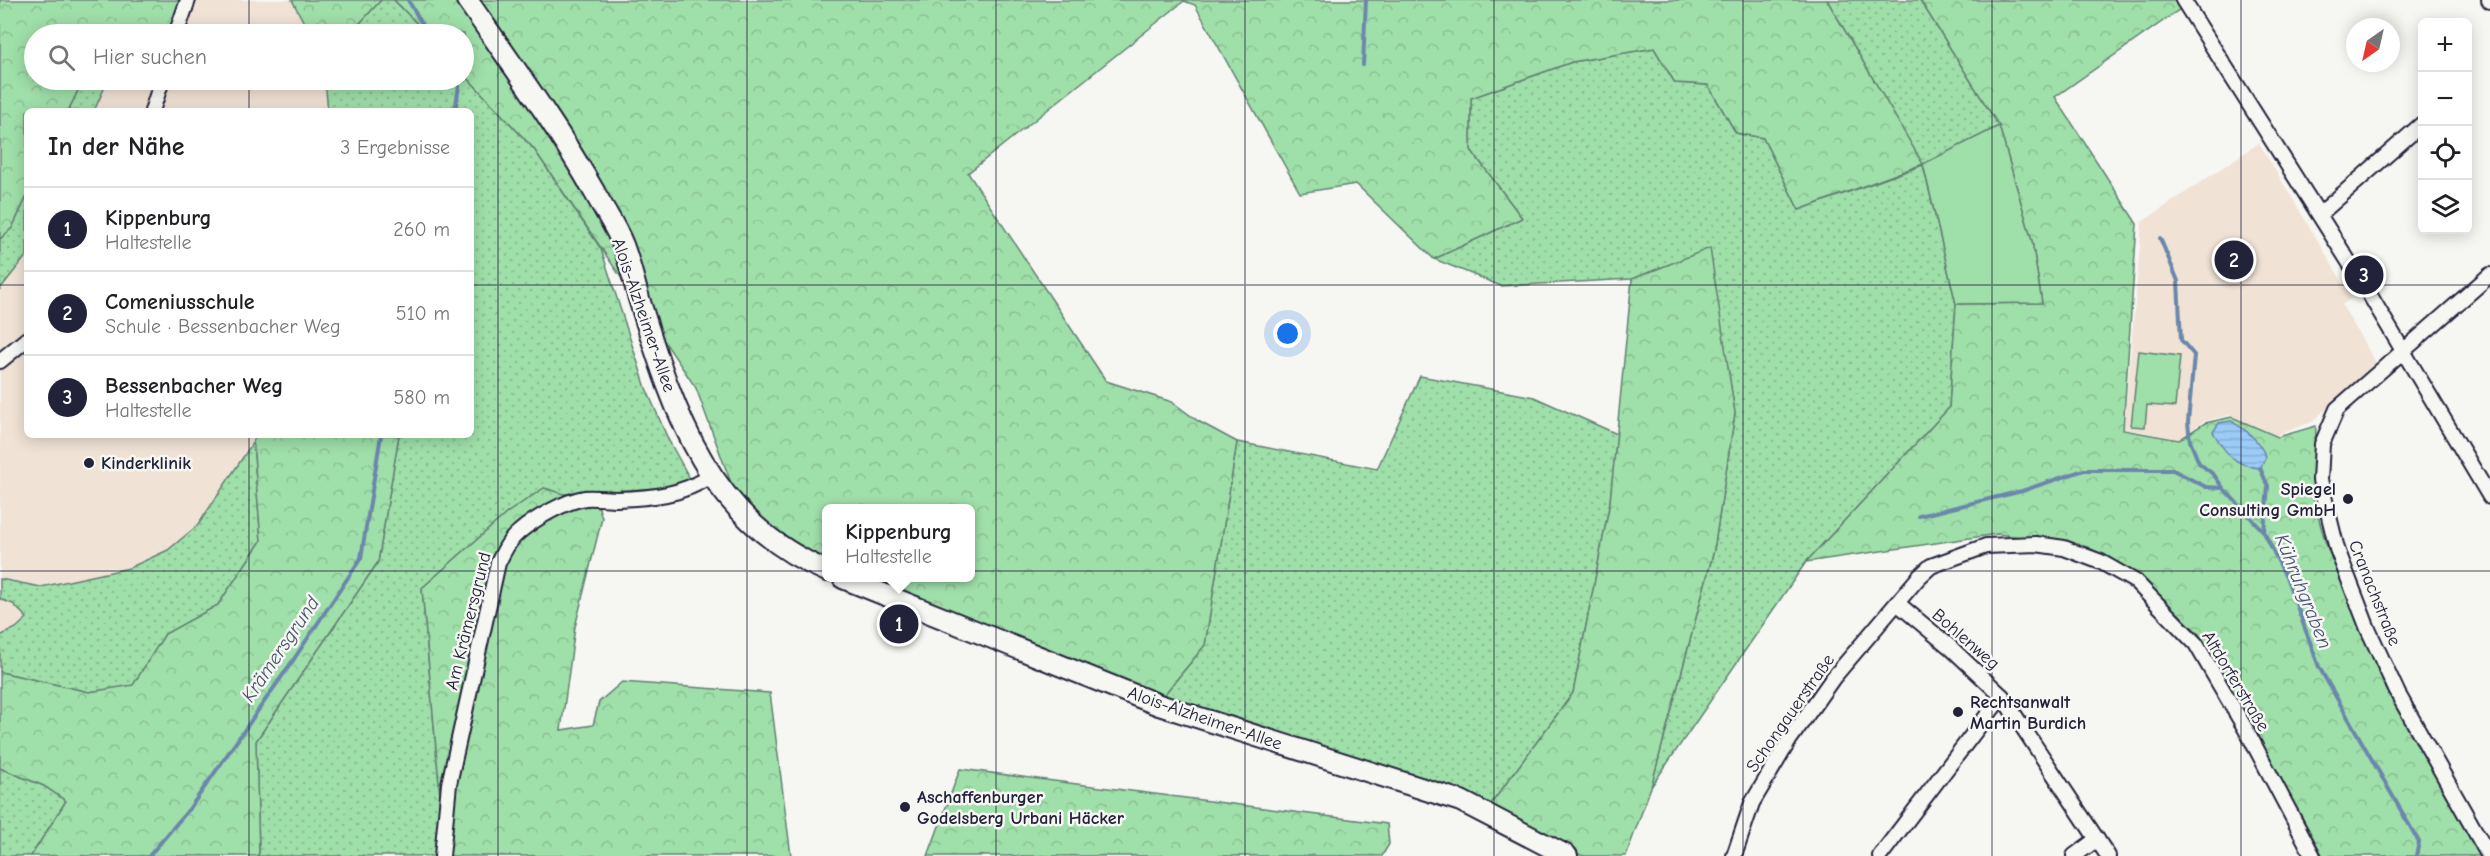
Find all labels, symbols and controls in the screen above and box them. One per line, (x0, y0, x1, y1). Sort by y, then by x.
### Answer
north arrow (2346, 18, 2400, 72)
map controls (2418, 18, 2472, 234)
button: + (2418, 18, 2472, 72)
search box (24, 24, 474, 90)
icon: search (45, 41, 78, 74)
text: Hier suchen (93, 44, 207, 70)
button: − (2418, 72, 2472, 126)
button: locate (2418, 126, 2472, 180)
text: In der Nähe (48, 132, 185, 162)
text: 3 Ergebnisse (340, 136, 450, 159)
button: layers (2418, 180, 2472, 234)
text: Kippenburg (105, 205, 212, 231)
text: 1 (64, 218, 71, 241)
text: 260 m (393, 218, 450, 241)
text: Haltestelle (105, 231, 192, 254)
street label: Alois-Alzheimer-Allee (607, 235, 680, 395)
pin: 2 (2214, 238, 2254, 282)
pin: 3 (2344, 252, 2384, 298)
text: Comeniusschule (105, 289, 255, 315)
text: 2 (63, 302, 72, 325)
text: 510 m (396, 302, 450, 325)
text: Schule · Bessenbacher Weg (105, 315, 341, 338)
your location (1273, 319, 1302, 348)
text: Bessenbacher Weg (105, 373, 283, 399)
text: 3 (63, 386, 72, 409)
text: 580 m (393, 386, 450, 409)
text: Haltestelle (105, 399, 192, 422)
place label: Kinderklinik (101, 453, 191, 474)
marker: Kinderklinik (82, 456, 96, 470)
place label: Spiegel Consulting GmbH (2199, 479, 2336, 521)
marker: Spiegel Consulting GmbH (2341, 492, 2355, 506)
popup (822, 504, 975, 582)
text: Kippenburg (845, 519, 952, 545)
water label: Kühruhgraben (2270, 531, 2337, 652)
street label: Cranachstraße (2344, 537, 2405, 649)
text: Haltestelle (845, 545, 932, 568)
street label: Am Krämersgrund (441, 550, 496, 692)
water label: Krämersgrund (237, 591, 325, 706)
pin: 1 (880, 602, 918, 646)
street label: Bohlenweg (1928, 604, 2004, 674)
street label: Altdorferstraße (2197, 627, 2274, 735)
street label: Schongauerstraße (1742, 650, 1839, 776)
street label: Alois-Alzheimer-Allee (1125, 682, 1285, 755)
place label: Rechtsanwalt Martin Burdich (1970, 692, 2086, 734)
marker: Rechtsanwalt Martin Burdich (1951, 705, 1965, 719)
place label: Aschaffenburger Godelsberg Urbani Häcker (917, 787, 1125, 829)
marker: Aschaffenburger Godelsberg Urbani Häcker (898, 800, 912, 814)

